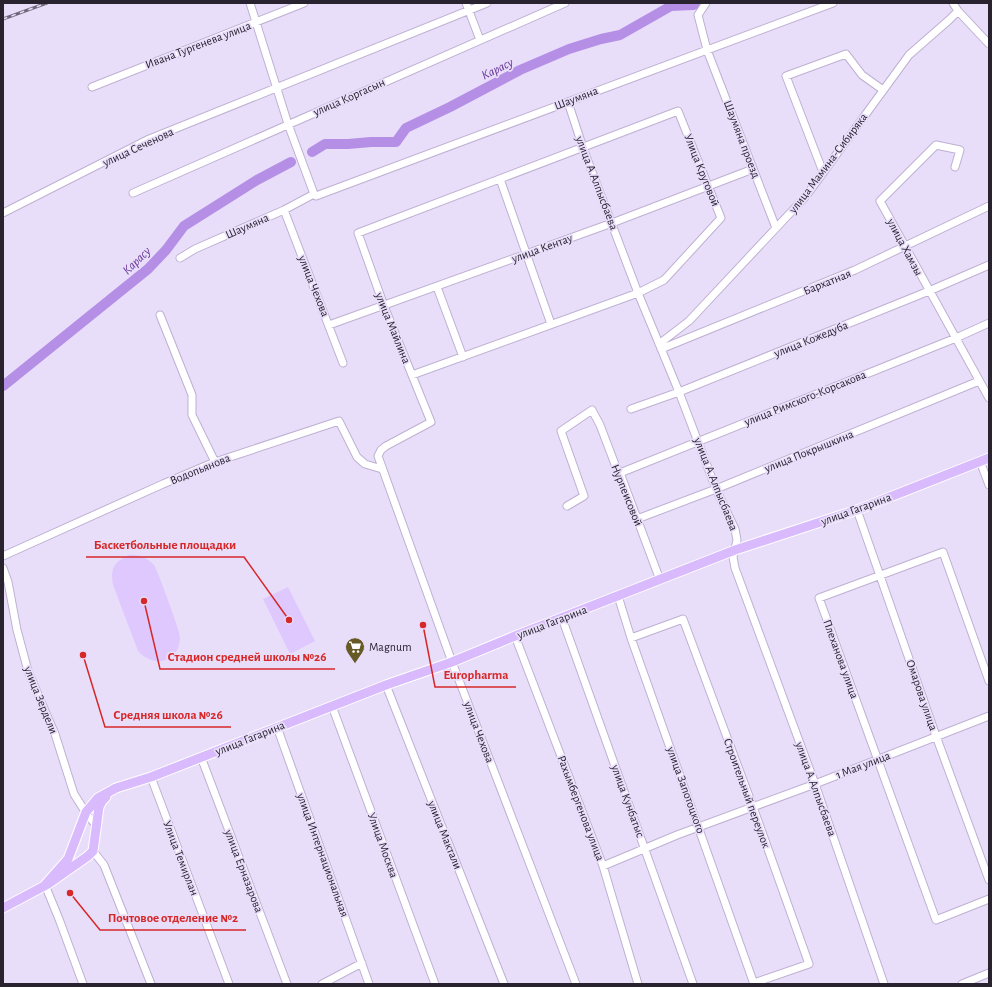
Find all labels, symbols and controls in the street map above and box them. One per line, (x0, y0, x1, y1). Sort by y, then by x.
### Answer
street label: Ивана Тургенева улица (144, 19, 253, 72)
water label: Карасу (480, 56, 516, 83)
street label: улица Коргасын (310, 76, 387, 119)
street label: Шаумяна (552, 84, 600, 113)
street label: Шаумяна проезд (721, 98, 762, 180)
street label: улица Мамина-Сибиряка (786, 110, 871, 217)
street label: улица Сеченова (100, 125, 176, 170)
street label: Улица Круговой (681, 132, 722, 208)
street label: улица А.Алпысбаева (572, 134, 621, 232)
street label: Шаумяна (224, 211, 271, 242)
street label: улица Хамзы (884, 216, 925, 278)
street label: улица Кентау (509, 231, 574, 266)
water label: Карасу (120, 244, 154, 277)
street label: улица Чехова (295, 253, 332, 319)
street label: Бархатная (801, 267, 853, 297)
street label: улица Майлина (372, 290, 413, 366)
street label: улица Кожедуба (771, 319, 850, 361)
street label: улица Римского-Корсакова (742, 368, 868, 429)
street label: улица Покрышкина (762, 427, 856, 476)
street label: улица А.Алпысбаева (691, 435, 740, 533)
street label: Водопьянова (168, 451, 232, 487)
street label: Нурпеисовой (608, 462, 645, 528)
street label: улица Гагарина (818, 491, 894, 529)
callout: Баскетбольные площадки (86, 532, 244, 557)
text: Баскетбольные площадки (94, 539, 236, 552)
street label: улица Гагарина (514, 603, 589, 642)
street label: Плеханова улица (820, 618, 861, 701)
supermarket icon: Magnum (344, 636, 366, 664)
place label: Magnum (369, 641, 412, 653)
callout: Стадион средней школы №26 (160, 644, 335, 669)
text: Стадион средней школы №26 (168, 651, 326, 664)
street label: Омарова улица (903, 658, 940, 733)
callout: Europharma (435, 662, 516, 687)
street label: улица Зердели (21, 664, 60, 736)
text: Europharma (443, 669, 509, 682)
street label: улица Чехова (461, 699, 496, 765)
callout: Средняя школа №26 (105, 702, 231, 727)
text: Средняя школа №26 (113, 709, 223, 722)
street label: улица Гагарина (213, 718, 287, 759)
street label: Строительный переулок (721, 736, 773, 850)
street label: улица А.Алпысбаева (792, 739, 839, 839)
street label: улица Запотоцкого (664, 744, 707, 835)
street label: 1 Мая улица (834, 749, 893, 782)
street label: Рахымбергенова улица (554, 754, 607, 863)
street label: улица Кунбатыс (608, 762, 647, 839)
street label: улица Интернациональная (294, 791, 351, 919)
street label: улица Мактали (425, 798, 464, 871)
street label: Улица Москва (366, 811, 401, 880)
street label: Улица Темирлан (161, 819, 201, 897)
street label: улица Ерназарова (221, 827, 266, 915)
callout: Почтовое отделение №2 (100, 905, 246, 930)
text: Почтовое отделение №2 (108, 912, 238, 925)

